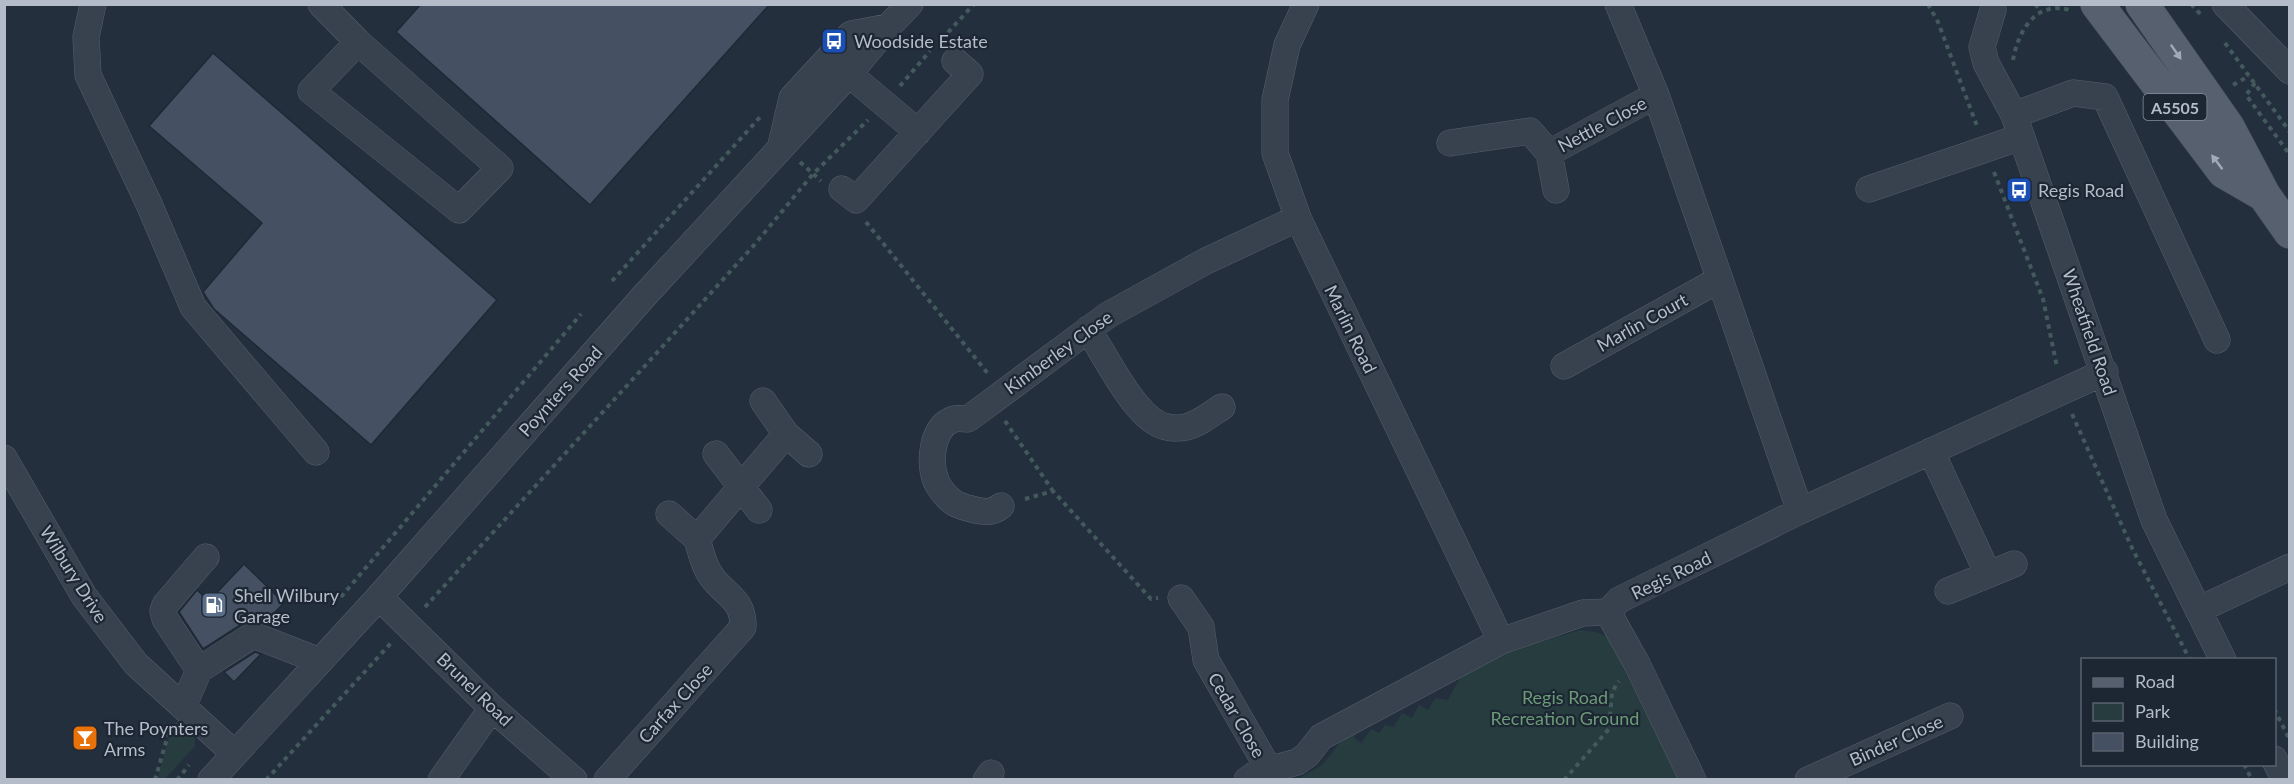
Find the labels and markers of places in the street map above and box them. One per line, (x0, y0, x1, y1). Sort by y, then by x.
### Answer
bus stop icon: Woodside Estate (819, 26, 849, 56)
place label: Woodside Estate (854, 30, 988, 52)
bus stop icon: Regis Road (2004, 175, 2034, 205)
place label: Regis Road (2038, 179, 2124, 201)
place label: Shell Wilbury Garage (234, 584, 340, 627)
fuel station icon: Shell Wilbury Garage (199, 590, 229, 620)
place label: The Poynters Arms (104, 717, 208, 760)
bar icon: The Poynters Arms (70, 723, 100, 753)

